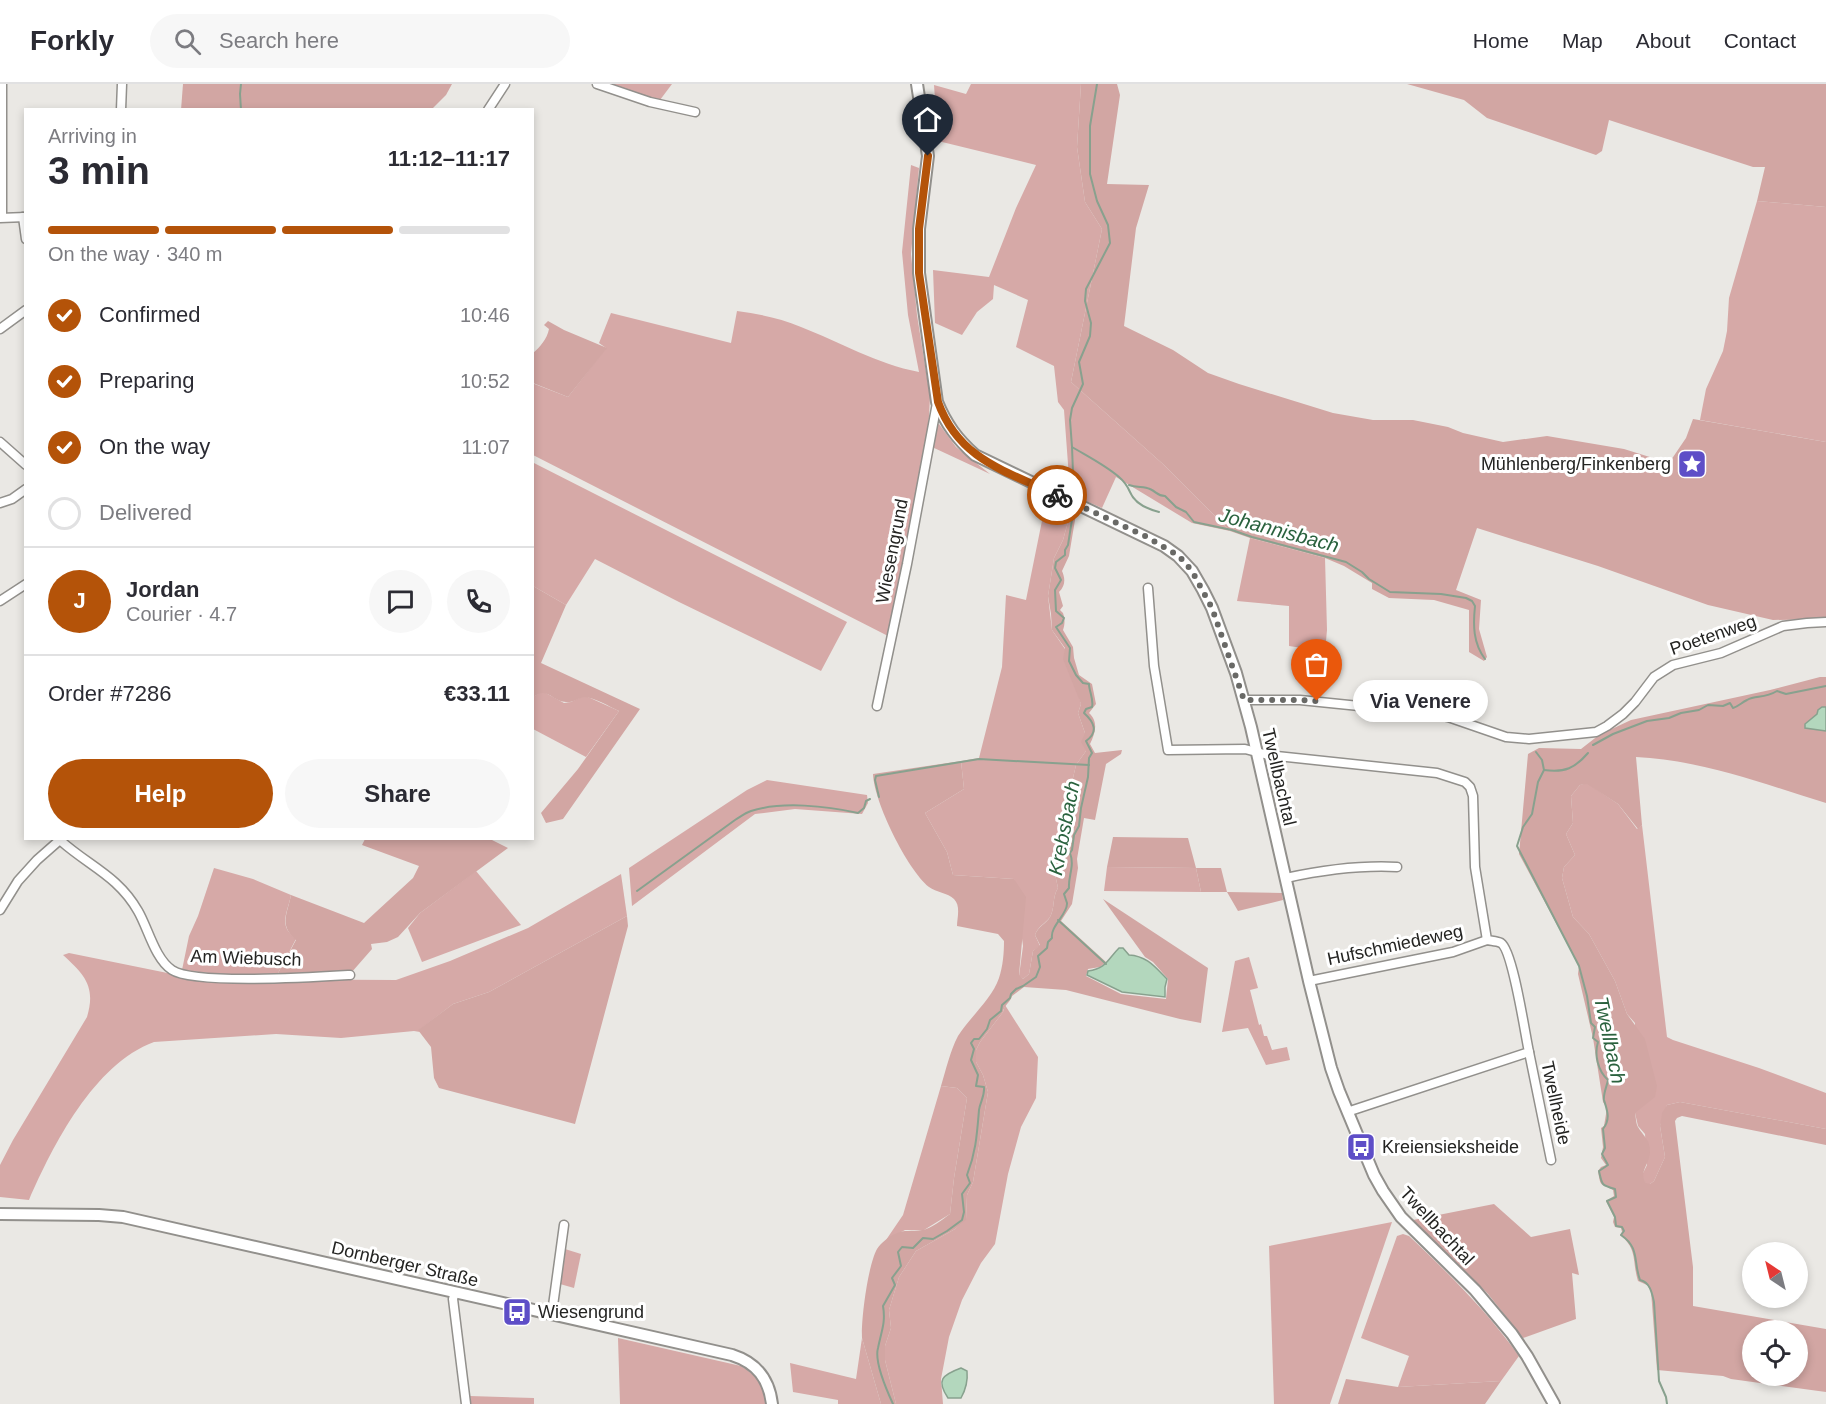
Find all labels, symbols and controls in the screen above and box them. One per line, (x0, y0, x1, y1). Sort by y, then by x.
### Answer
search box (150, 14, 570, 68)
text: Forkly (30, 25, 114, 56)
icon: search (171, 25, 204, 58)
text: Search here (219, 28, 339, 53)
text: Home (1473, 29, 1529, 52)
text: Map (1562, 29, 1603, 52)
text: About (1636, 29, 1691, 52)
text: Contact (1724, 29, 1796, 52)
pin (902, 94, 953, 156)
icon: home (911, 103, 944, 136)
text: Arriving in (48, 125, 137, 147)
text: 11:12–11:17 (388, 146, 510, 171)
text: 3 min (48, 149, 150, 192)
text: On the way · 340 m (48, 243, 223, 265)
icon: check (48, 299, 81, 332)
text: Confirmed (99, 302, 200, 327)
text: 10:46 (460, 304, 510, 326)
icon: check (48, 365, 81, 398)
text: Preparing (99, 368, 194, 393)
text: 10:52 (460, 370, 510, 392)
icon: check (48, 431, 81, 464)
text: On the way (99, 434, 210, 459)
text: 11:07 (461, 436, 510, 458)
place icon: Mühlenberg/Finkenberg (1676, 448, 1708, 480)
place label: Mühlenberg/Finkenberg (1481, 454, 1671, 474)
courier (1027, 465, 1087, 525)
icon: bike (1041, 479, 1074, 512)
street label: Wiesengrund (872, 497, 912, 605)
text: Delivered (99, 500, 192, 525)
water label: Johannisbach (1216, 503, 1341, 557)
button: chat (369, 570, 432, 633)
button: phone (447, 570, 510, 633)
text: Jordan (126, 577, 199, 602)
text: J (73, 588, 86, 613)
text: Courier · 4.7 (126, 603, 237, 625)
street label: Poetenweg (1667, 611, 1759, 659)
pin (1291, 639, 1342, 701)
icon: bag (1300, 648, 1333, 681)
callout: Via Venere (1353, 680, 1488, 722)
text: Order #7286 (48, 681, 172, 706)
text: €33.11 (444, 681, 510, 706)
text: Via Venere (1370, 690, 1471, 712)
street label: Twellbachtal (1258, 726, 1300, 828)
button: Help (48, 759, 273, 828)
button: Share (285, 759, 510, 828)
water label: Krebsbach (1044, 779, 1084, 877)
street label: Hufschmiedeweg (1325, 921, 1465, 969)
street label: Am Wiebusch (190, 946, 302, 970)
water label: Twellbach (1590, 994, 1630, 1086)
street label: Twellheide (1537, 1059, 1575, 1147)
bus stop icon: Kreiensieksheide (1345, 1131, 1377, 1163)
place label: Kreiensieksheide (1382, 1137, 1519, 1157)
street label: Twellbachtal (1396, 1183, 1478, 1269)
street label: Dornberger Straße (330, 1237, 480, 1291)
north arrow (1742, 1242, 1808, 1308)
map controls (1742, 1242, 1808, 1386)
bus stop icon: Wiesengrund (501, 1296, 533, 1328)
place label: Wiesengrund (538, 1302, 644, 1322)
button: locate (1742, 1320, 1808, 1386)

